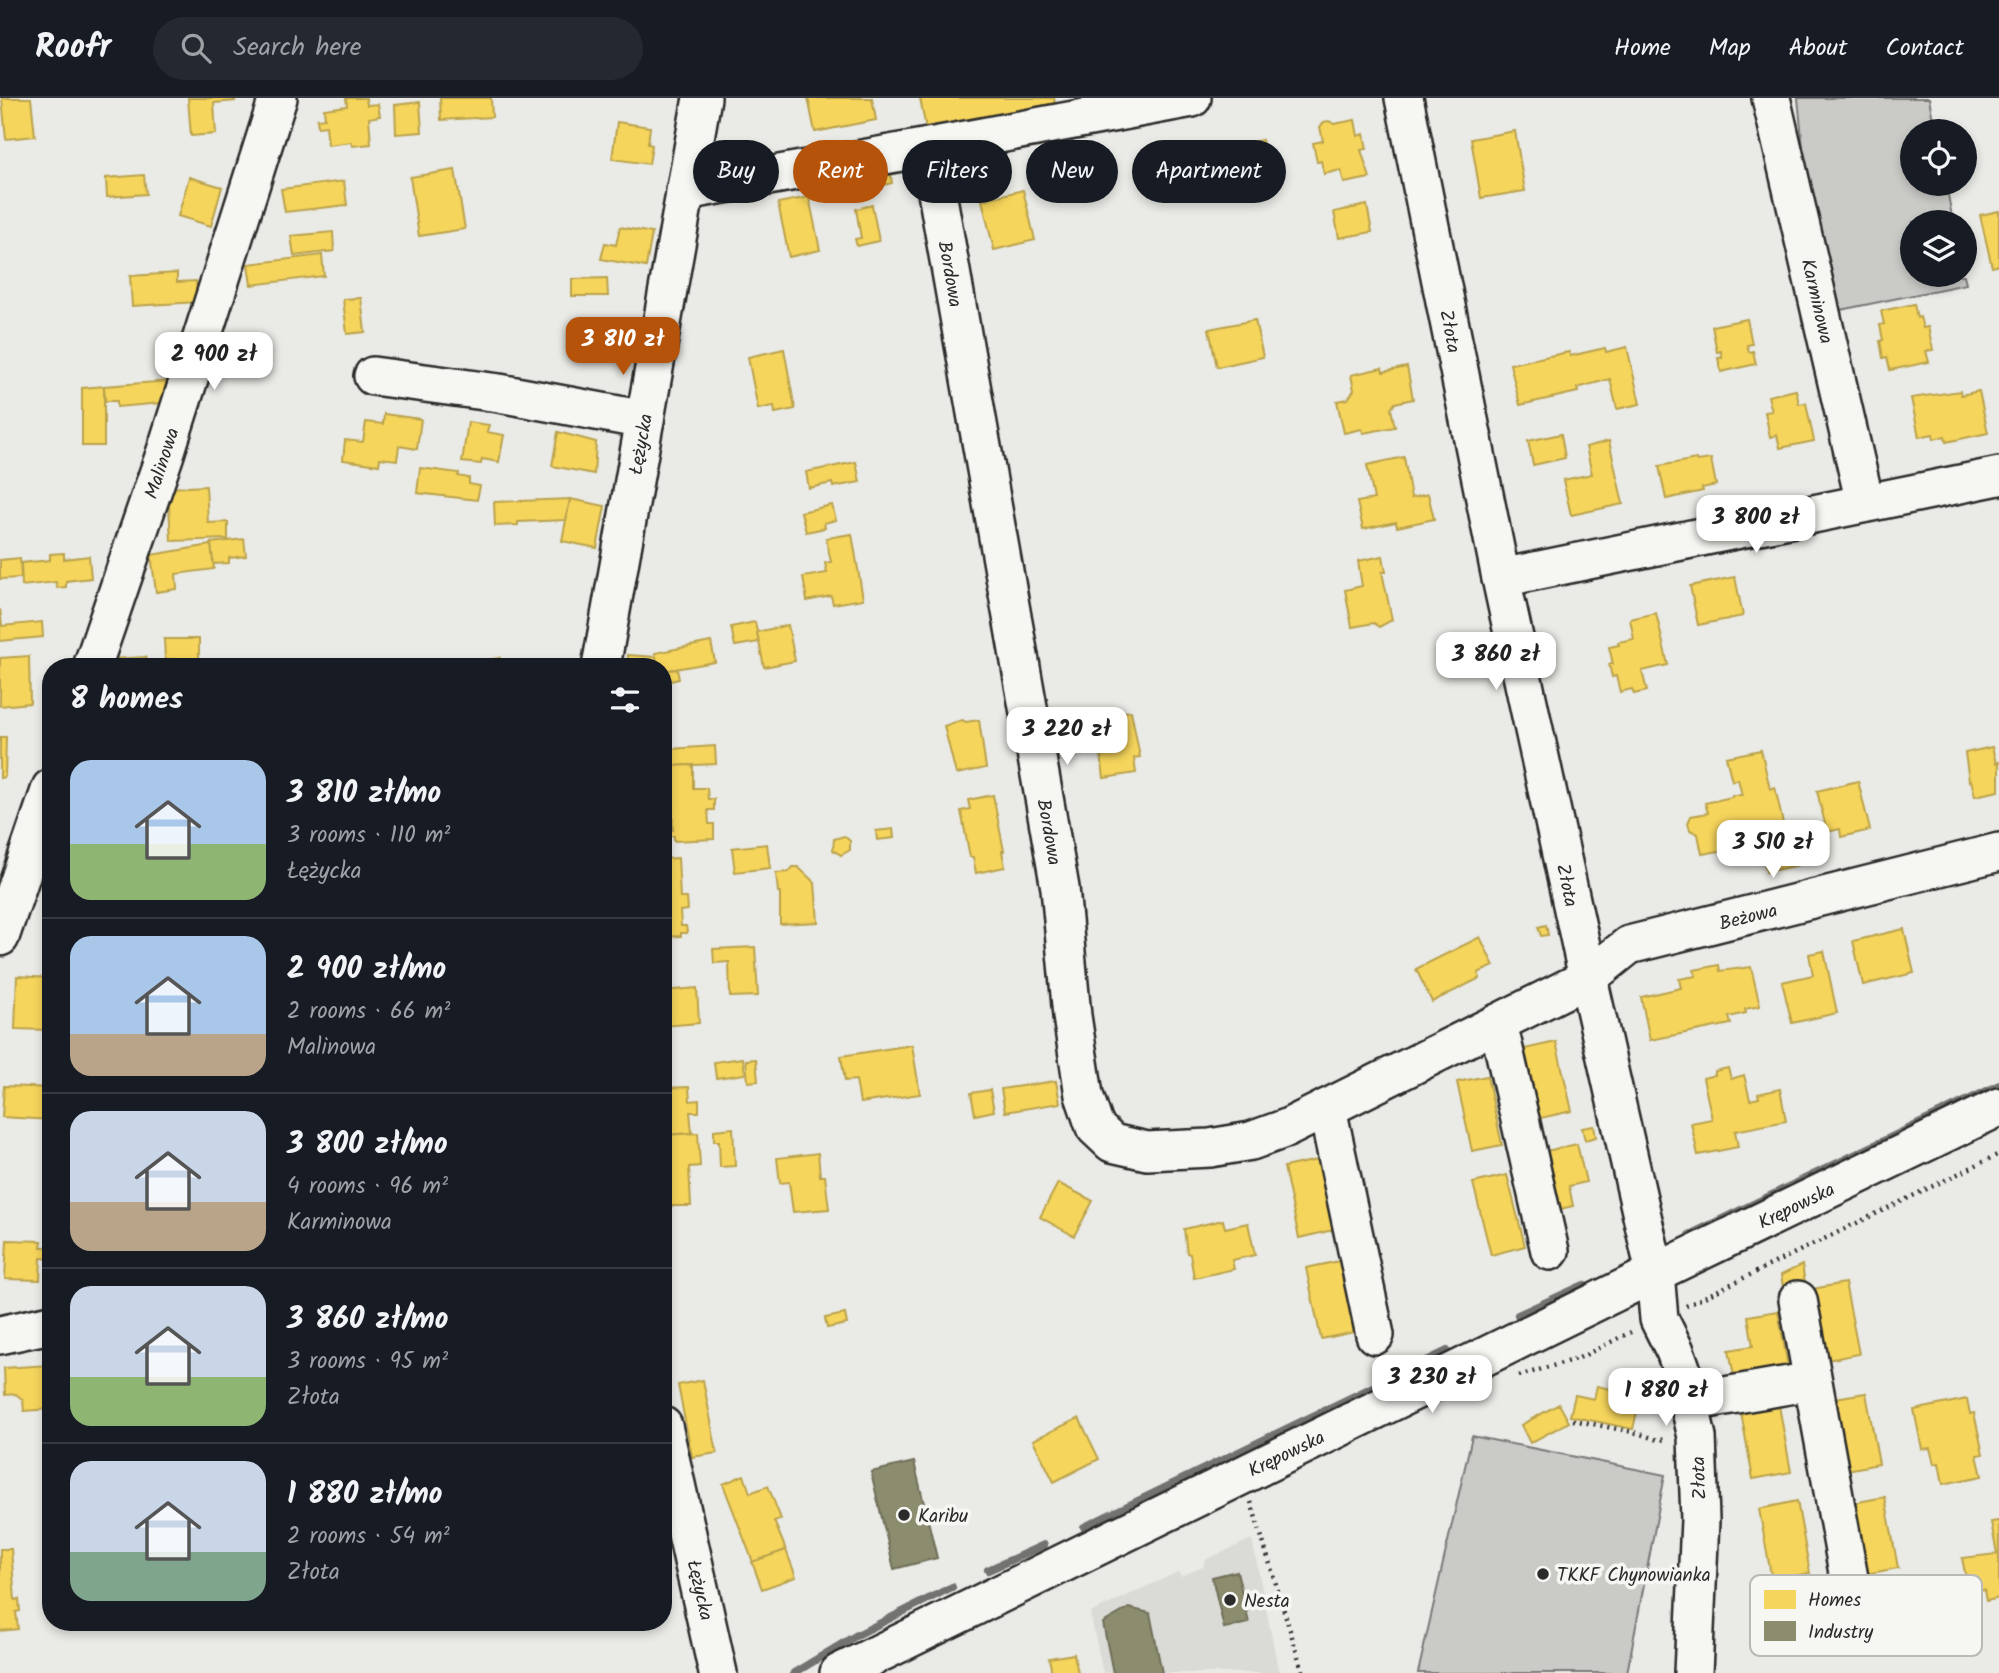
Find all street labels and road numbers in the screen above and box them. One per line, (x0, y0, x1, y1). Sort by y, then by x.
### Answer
street label: Bordowa (928, 239, 970, 310)
street label: Karminowa (1792, 256, 1840, 347)
street label: Złota (1430, 307, 1468, 356)
street label: Łężycka (622, 411, 662, 477)
street label: Malinowa (137, 424, 189, 503)
street label: Bordowa (1027, 797, 1069, 868)
street label: Złota (1547, 861, 1585, 910)
street label: Beżowa (1716, 896, 1781, 940)
street label: Krępowska (1753, 1175, 1840, 1238)
street label: Krępowska (1243, 1423, 1330, 1486)
street label: Złota (1684, 1456, 1716, 1500)
street label: Łężycka (678, 1557, 721, 1624)

